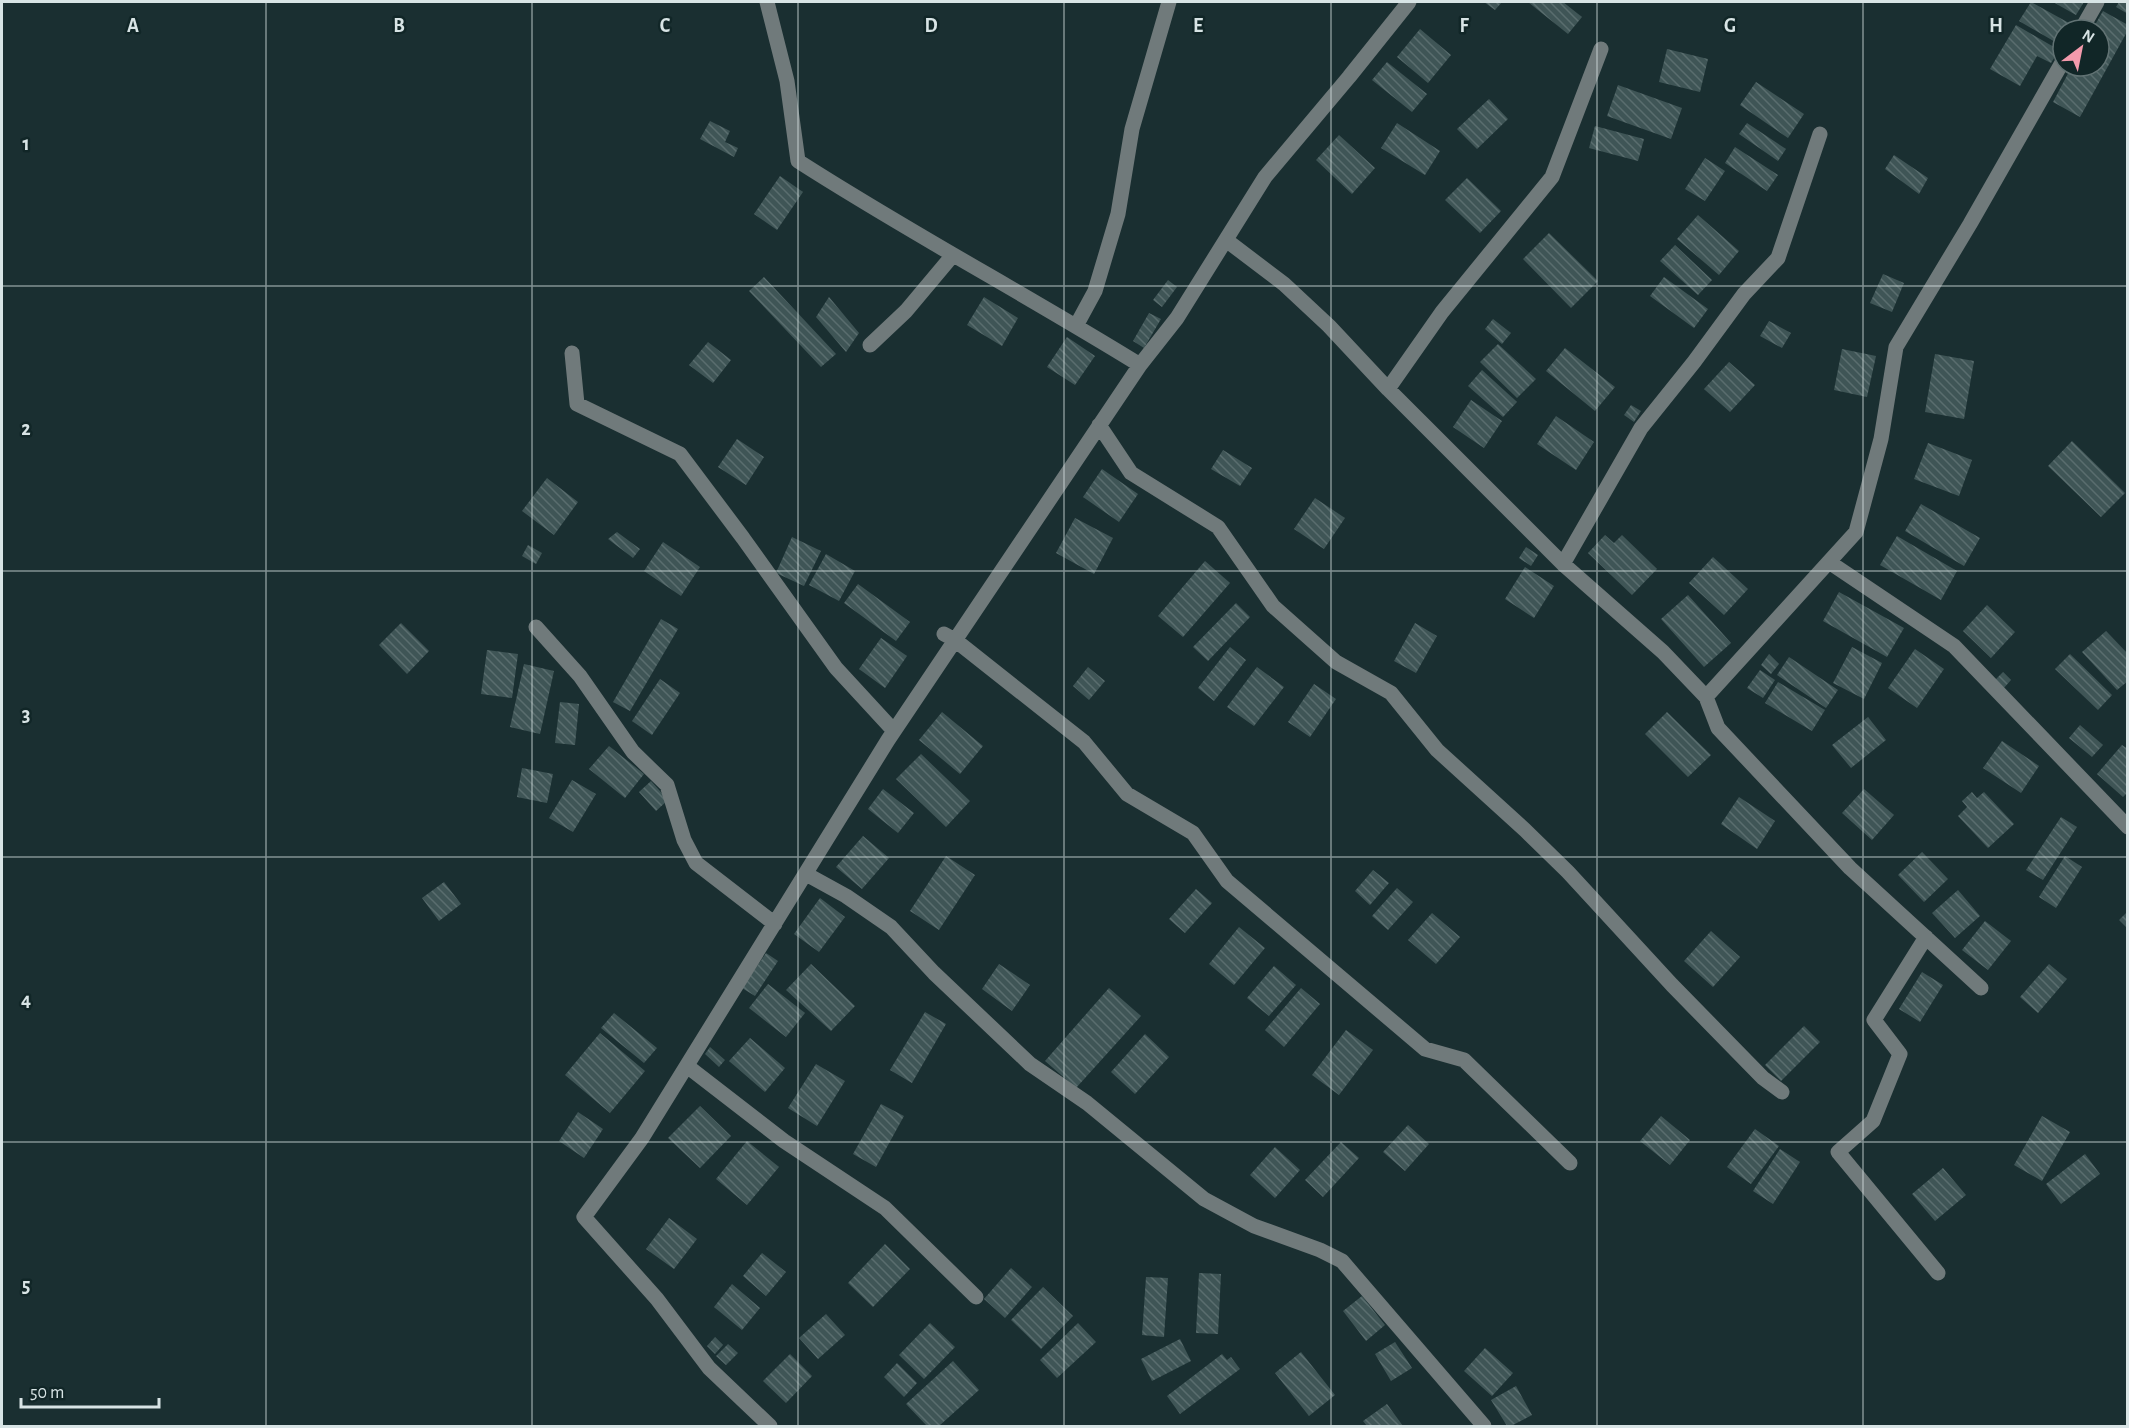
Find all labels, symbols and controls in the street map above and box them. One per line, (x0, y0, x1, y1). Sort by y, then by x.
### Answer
text: A (127, 16, 139, 36)
text: B (393, 16, 405, 36)
text: C (660, 16, 671, 36)
text: D (924, 16, 938, 36)
text: E (1193, 16, 1203, 36)
text: F (1459, 16, 1469, 36)
text: G (1724, 16, 1736, 36)
text: H (1989, 16, 2003, 36)
north arrow (2051, 18, 2111, 78)
text: N (2079, 26, 2097, 46)
text: 1 (22, 134, 30, 154)
text: 2 (21, 419, 31, 439)
text: 3 (22, 705, 30, 725)
text: 4 (21, 990, 31, 1010)
text: 5 (22, 1276, 30, 1296)
scale bar (21, 1371, 159, 1409)
text: 50 m (30, 1384, 64, 1402)

